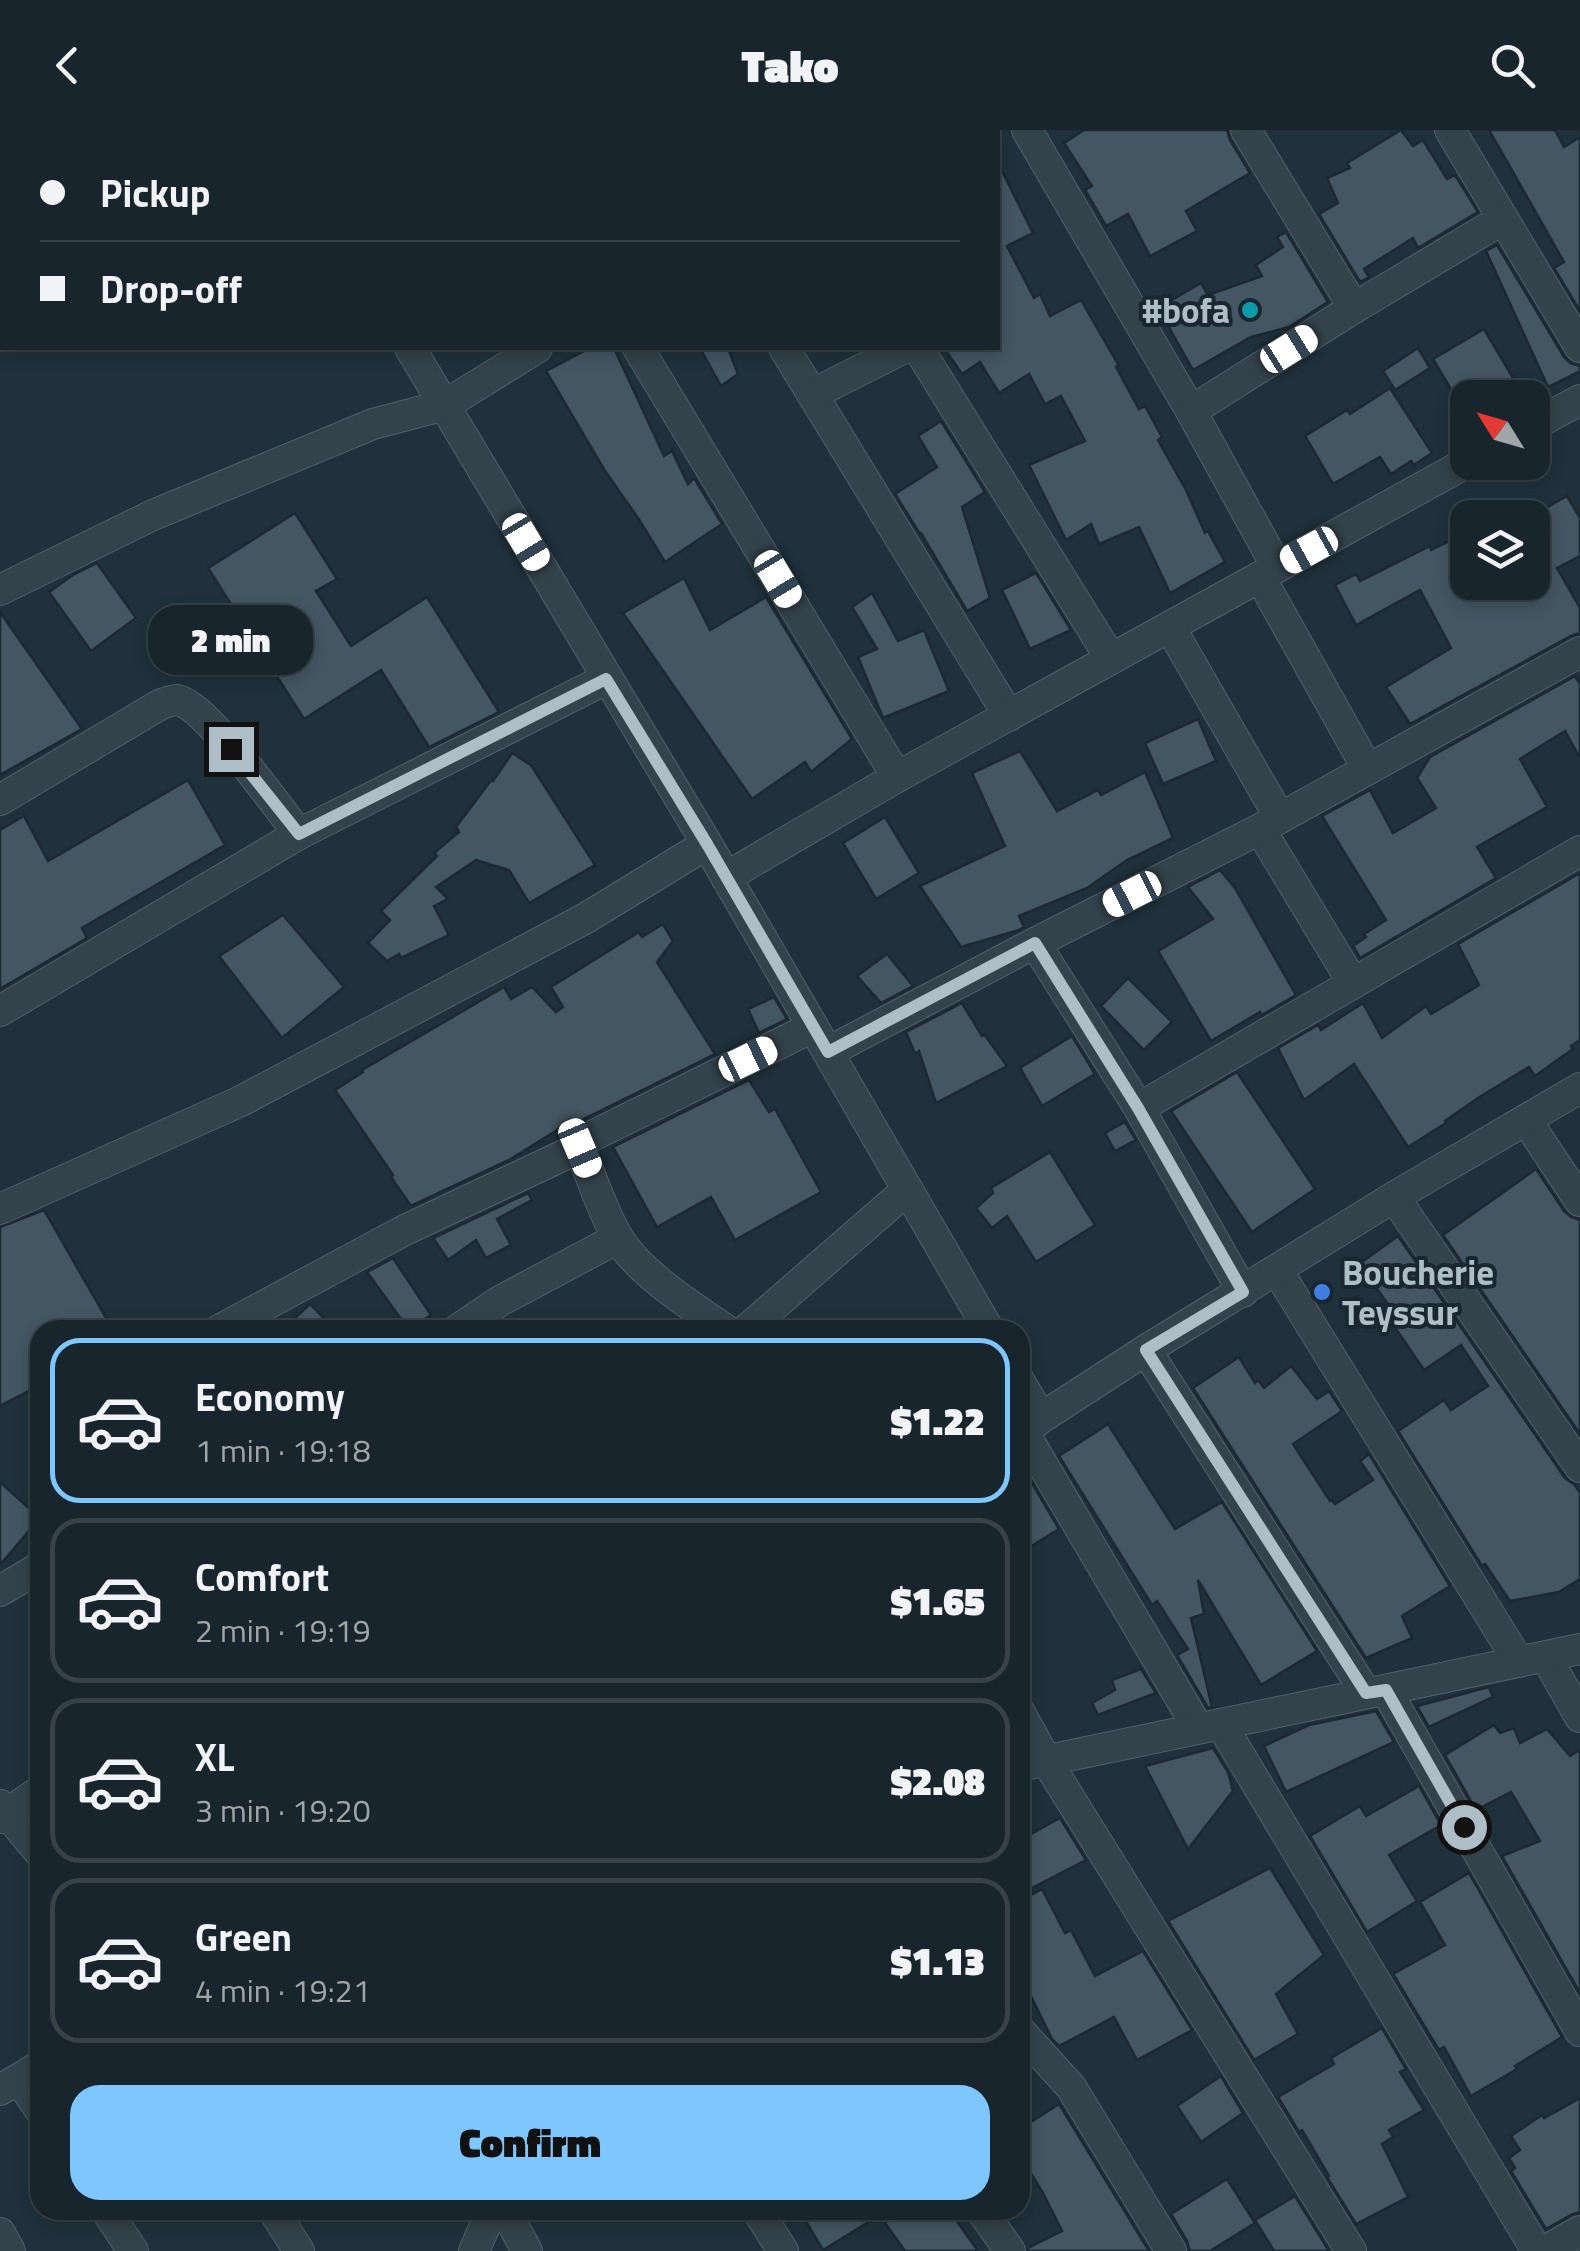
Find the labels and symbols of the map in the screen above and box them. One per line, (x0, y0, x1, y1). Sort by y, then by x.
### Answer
place label: #bofa (1142, 283, 1230, 337)
marker: #bofa (1239, 299, 1261, 321)
car (1256, 320, 1322, 378)
north arrow (1450, 380, 1550, 480)
car (498, 509, 554, 575)
car (1275, 522, 1343, 578)
car (750, 546, 806, 612)
callout: 2 min (148, 604, 314, 674)
route end (209, 727, 254, 772)
car (1098, 867, 1166, 921)
car (714, 1032, 782, 1086)
car (554, 1115, 606, 1181)
place label: Boucherie Teyssur (1342, 1245, 1494, 1339)
marker: Boucherie Teyssur (1311, 1281, 1333, 1303)
route start (1442, 1805, 1487, 1850)

